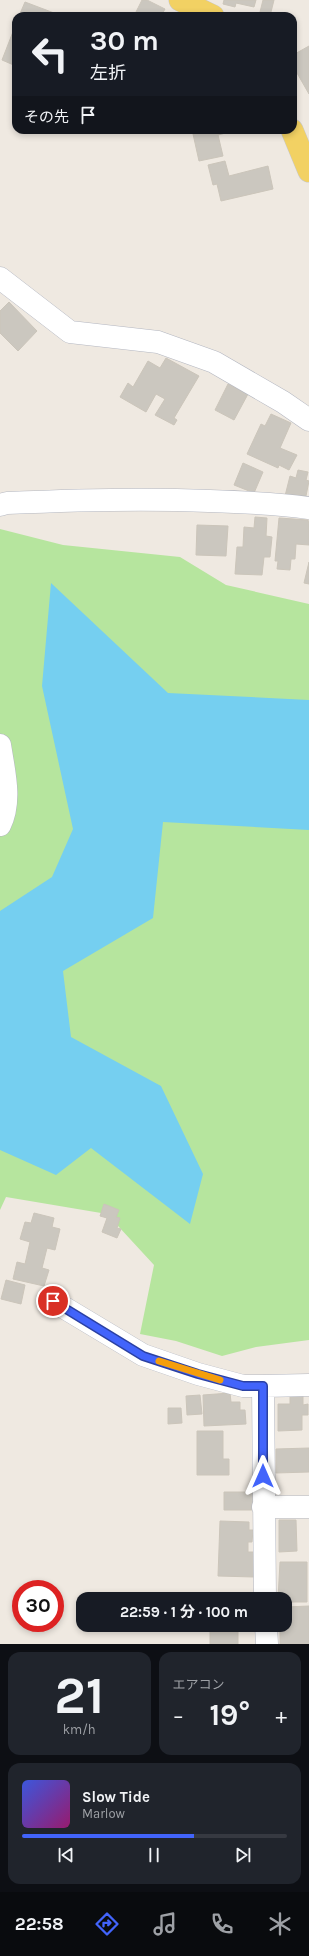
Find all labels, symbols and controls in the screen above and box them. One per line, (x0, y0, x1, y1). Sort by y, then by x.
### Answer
text: 30 m (90, 24, 159, 57)
icon: left (24, 28, 76, 80)
text: 左折 (90, 62, 126, 84)
icon: arrive (77, 104, 99, 126)
text: その先 (24, 108, 69, 126)
pin (36, 1284, 70, 1318)
icon: arrive (42, 1290, 64, 1312)
position arrow (242, 1455, 284, 1497)
speed limit sign: 30 (12, 1580, 64, 1632)
text: 22:59 · 1 分 · 100 m (120, 1603, 248, 1621)
text: 21 (54, 1665, 104, 1726)
text: エアコン (173, 1677, 225, 1692)
text: 19° (209, 1697, 250, 1733)
text: − (173, 1703, 184, 1729)
text: + (275, 1703, 287, 1729)
text: km/h (63, 1722, 96, 1737)
text: Slow Tide (82, 1788, 150, 1806)
text: Marlow (82, 1806, 125, 1821)
icon: previous (55, 1844, 77, 1866)
icon: pause (143, 1844, 165, 1866)
icon: next (232, 1844, 254, 1866)
icon: directions (93, 1910, 121, 1938)
icon: music (151, 1910, 179, 1938)
icon: phone (208, 1910, 236, 1938)
icon: climate (266, 1910, 294, 1938)
text: 22:58 (15, 1913, 64, 1935)

